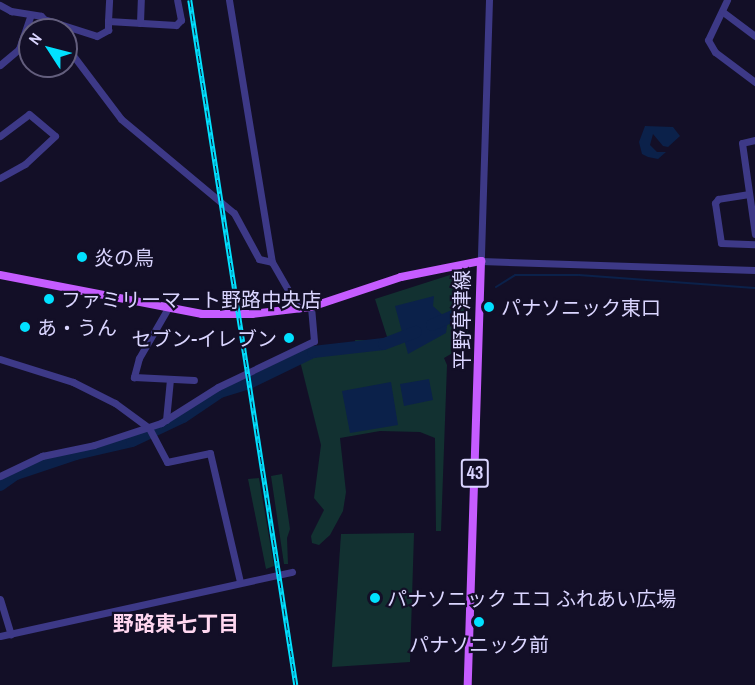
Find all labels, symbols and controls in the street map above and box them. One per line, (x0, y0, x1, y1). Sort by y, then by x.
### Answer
north arrow (18, 18, 78, 78)
text: N (23, 28, 47, 49)
place label: 炎の鳥 (94, 245, 154, 269)
marker: 炎の鳥 (75, 250, 89, 264)
street label: 平野草津線 (449, 270, 473, 370)
place label: ファミリーマート野路中央店 (61, 287, 321, 311)
marker: ファミリーマート野路中央店 (42, 292, 56, 306)
place label: パナソニック東口 (501, 295, 661, 319)
marker: パナソニック東口 (482, 300, 496, 314)
place label: あ・うん (37, 315, 117, 339)
marker: あ・うん (18, 320, 32, 334)
place label: セブン-イレブン (132, 326, 277, 350)
marker: セブン-イレブン (282, 331, 296, 345)
road number: 43 (460, 458, 490, 488)
place label: パナソニック エコ ふれあい広場 (387, 586, 676, 610)
marker: パナソニック エコ ふれあい広場 (368, 591, 382, 605)
district label: 野路東七丁目 (113, 611, 239, 637)
marker: パナソニック前 (472, 615, 486, 629)
place label: パナソニック前 (409, 632, 549, 656)

